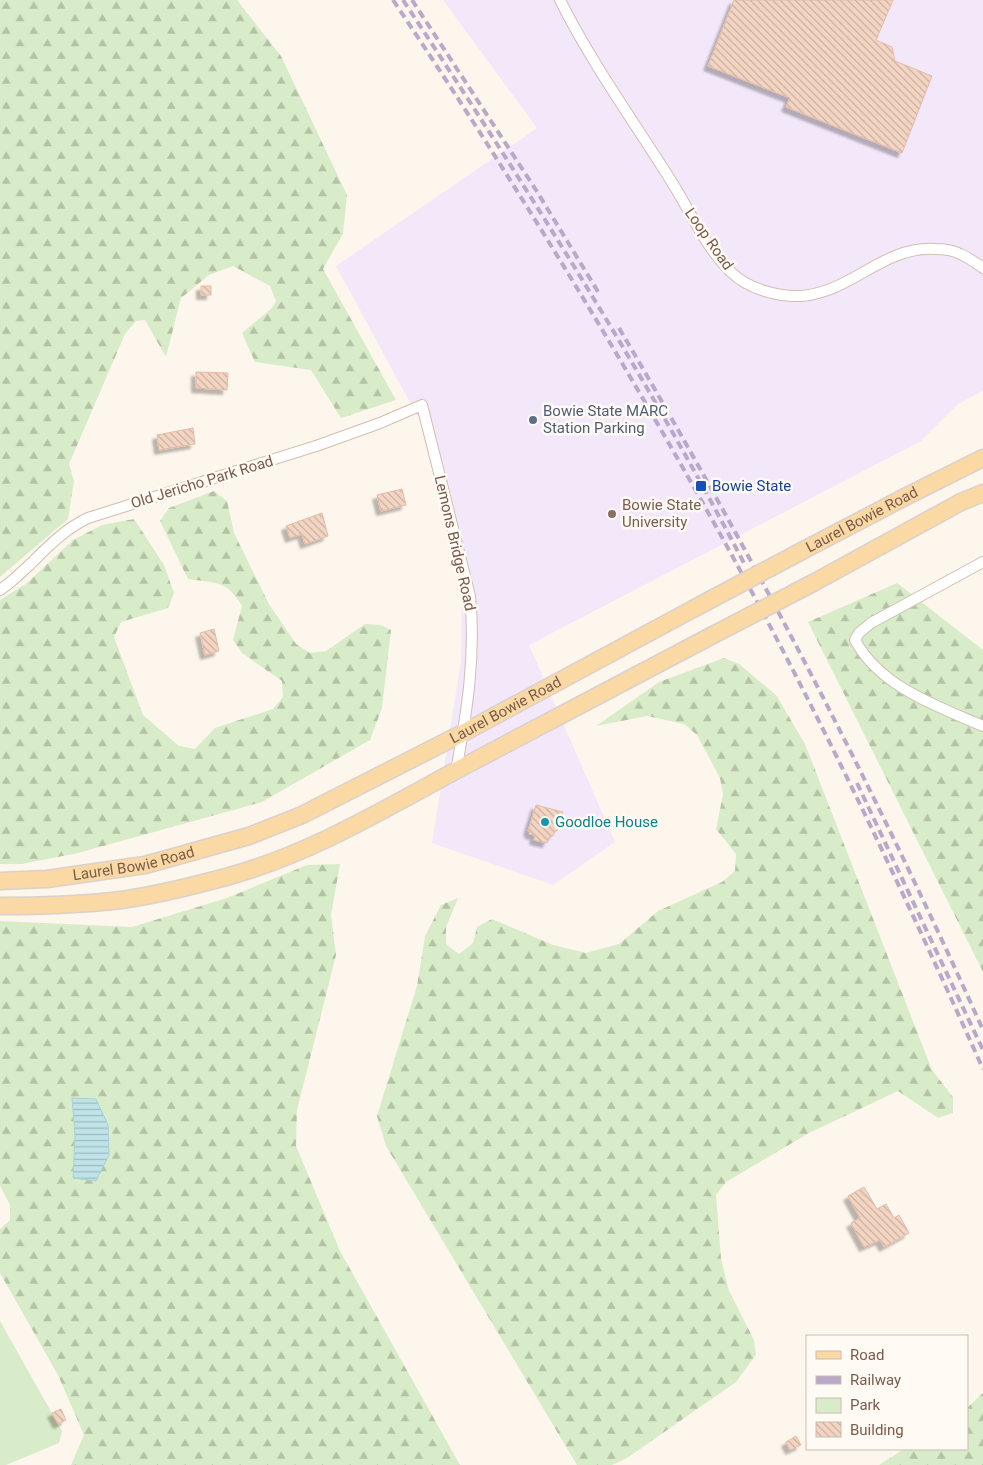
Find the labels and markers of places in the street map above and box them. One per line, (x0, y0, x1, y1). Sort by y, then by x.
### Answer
place label: Bowie State MARC Station Parking (543, 402, 668, 437)
marker: Bowie State MARC Station Parking (527, 414, 539, 426)
place label: Bowie State (712, 477, 791, 495)
marker: Bowie State (694, 479, 708, 493)
place label: Bowie State University (622, 496, 701, 531)
marker: Bowie State University (606, 508, 618, 520)
place label: Goodloe House (555, 813, 658, 831)
marker: Goodloe House (539, 816, 551, 828)

